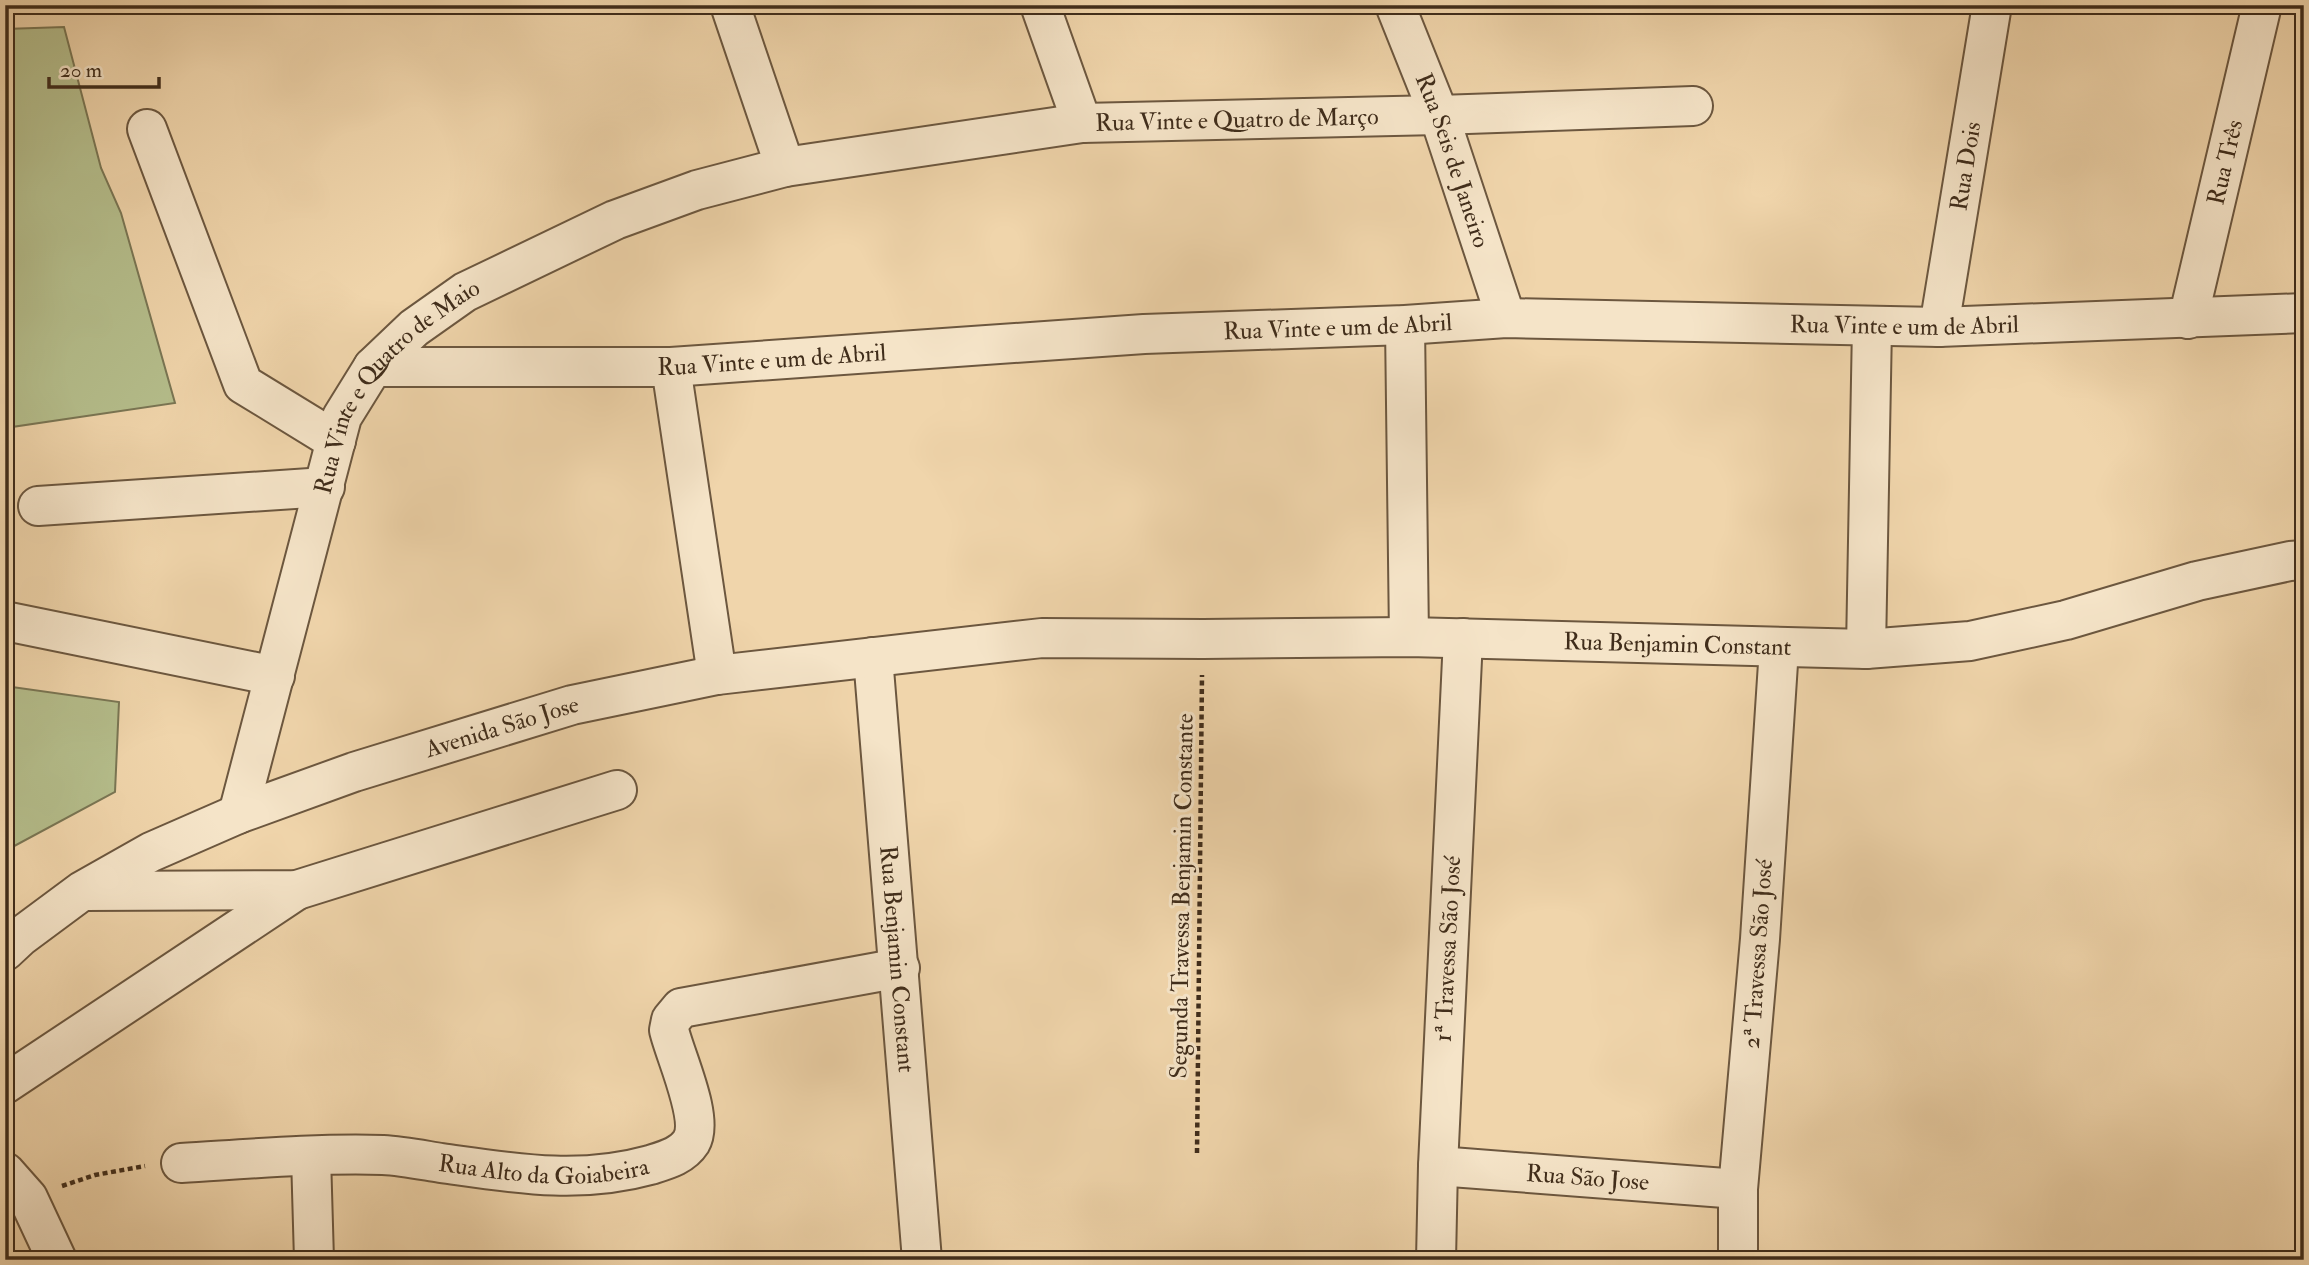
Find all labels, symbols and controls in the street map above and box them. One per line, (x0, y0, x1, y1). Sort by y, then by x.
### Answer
scale bar (49, 46, 159, 90)
text: 20 m (60, 57, 102, 84)
street label: Rua Seis de Janeiro (1408, 69, 1497, 252)
street label: Rua Vinte e Quatro de Março (1095, 101, 1379, 138)
street label: Rua Três (2200, 117, 2250, 208)
street label: Rua Dois (1943, 119, 1988, 213)
street label: Rua Vinte e Quatro de Maio (307, 272, 485, 497)
street label: Rua Vinte e um de Abril (1223, 306, 1453, 347)
street label: Rua Vinte e um de Abril (1789, 308, 2020, 343)
street label: Rua Vinte e um de Abril (657, 337, 887, 383)
street label: Rua Benjamin Constant (1563, 626, 1792, 663)
street label: Avenida São Jose (420, 689, 581, 765)
street label: Segunda Travessa Benjamin Constante (1163, 713, 1201, 1079)
street label: Rua Benjamin Constant (873, 844, 922, 1074)
street label: 1ª Travessa São José (1428, 854, 1468, 1043)
street label: 2ª Travessa São José (1736, 857, 1780, 1050)
street label: Rua Alto da Goiabeira (436, 1147, 653, 1191)
street label: Rua São Jose (1525, 1157, 1650, 1198)

